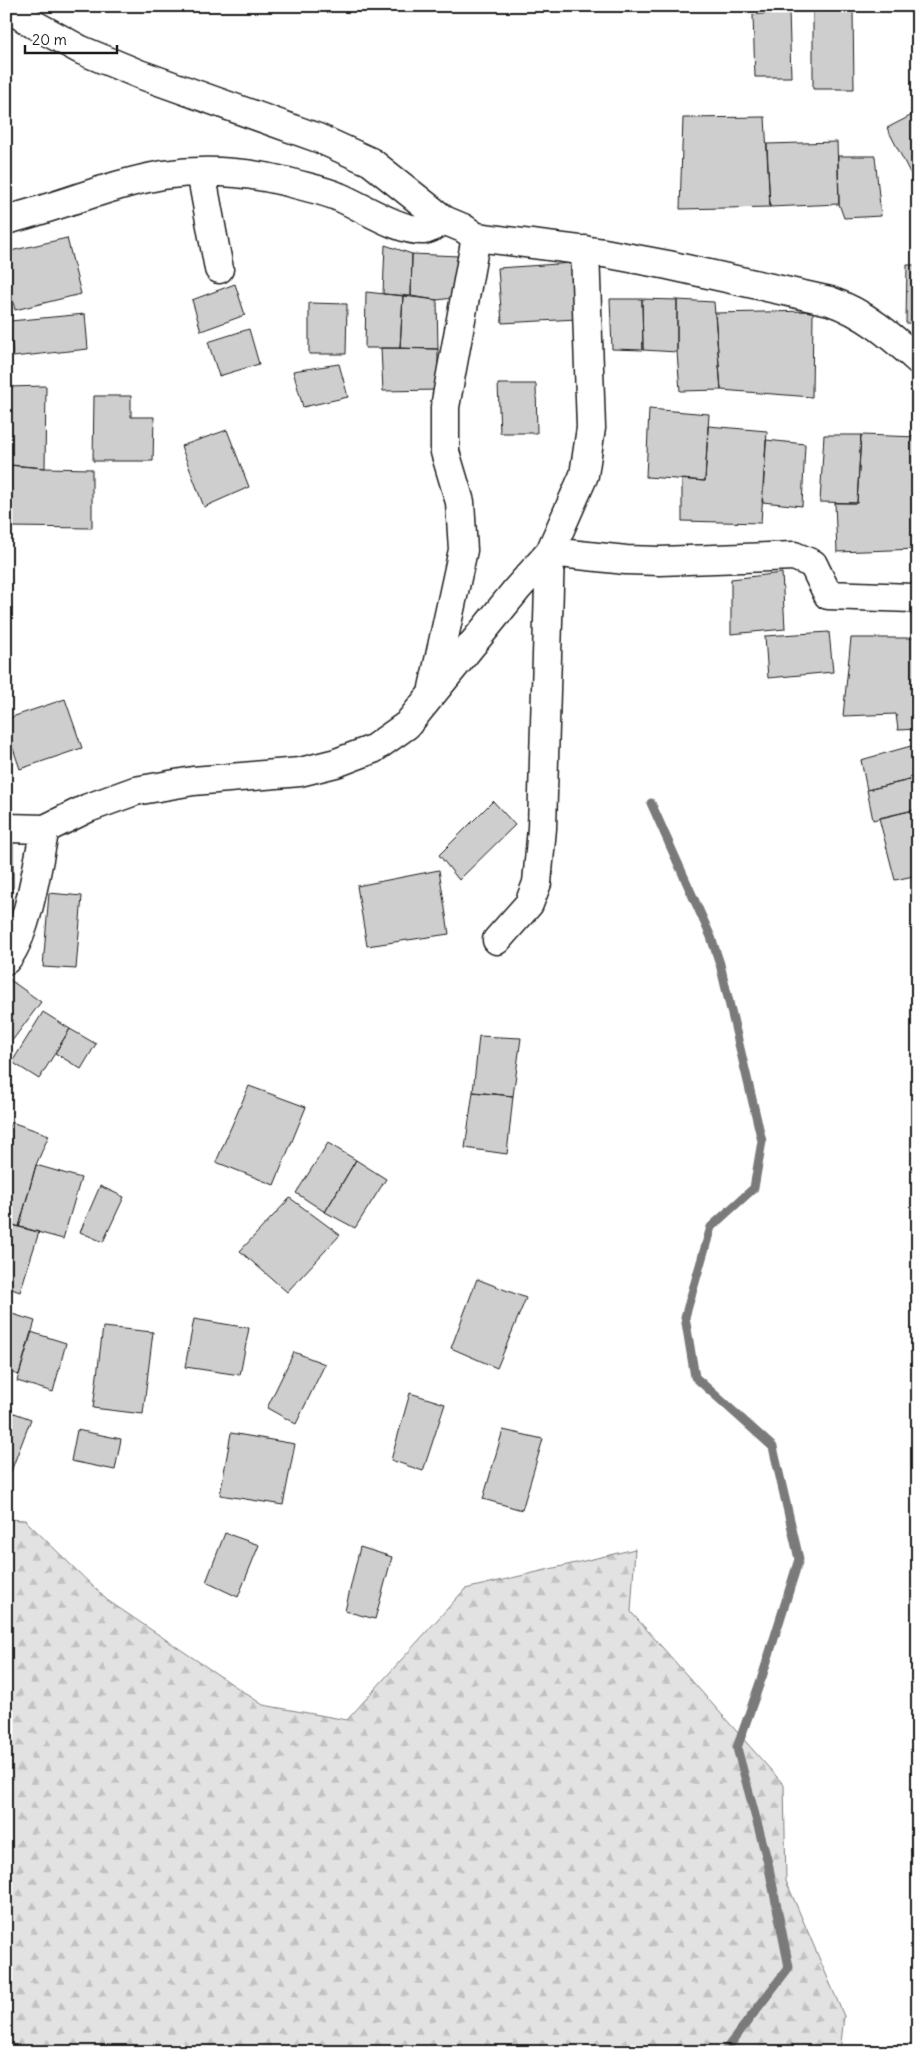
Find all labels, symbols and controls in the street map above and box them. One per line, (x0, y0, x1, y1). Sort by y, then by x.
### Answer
scale bar (25, 22, 118, 54)
text: 20 m (32, 30, 67, 49)

